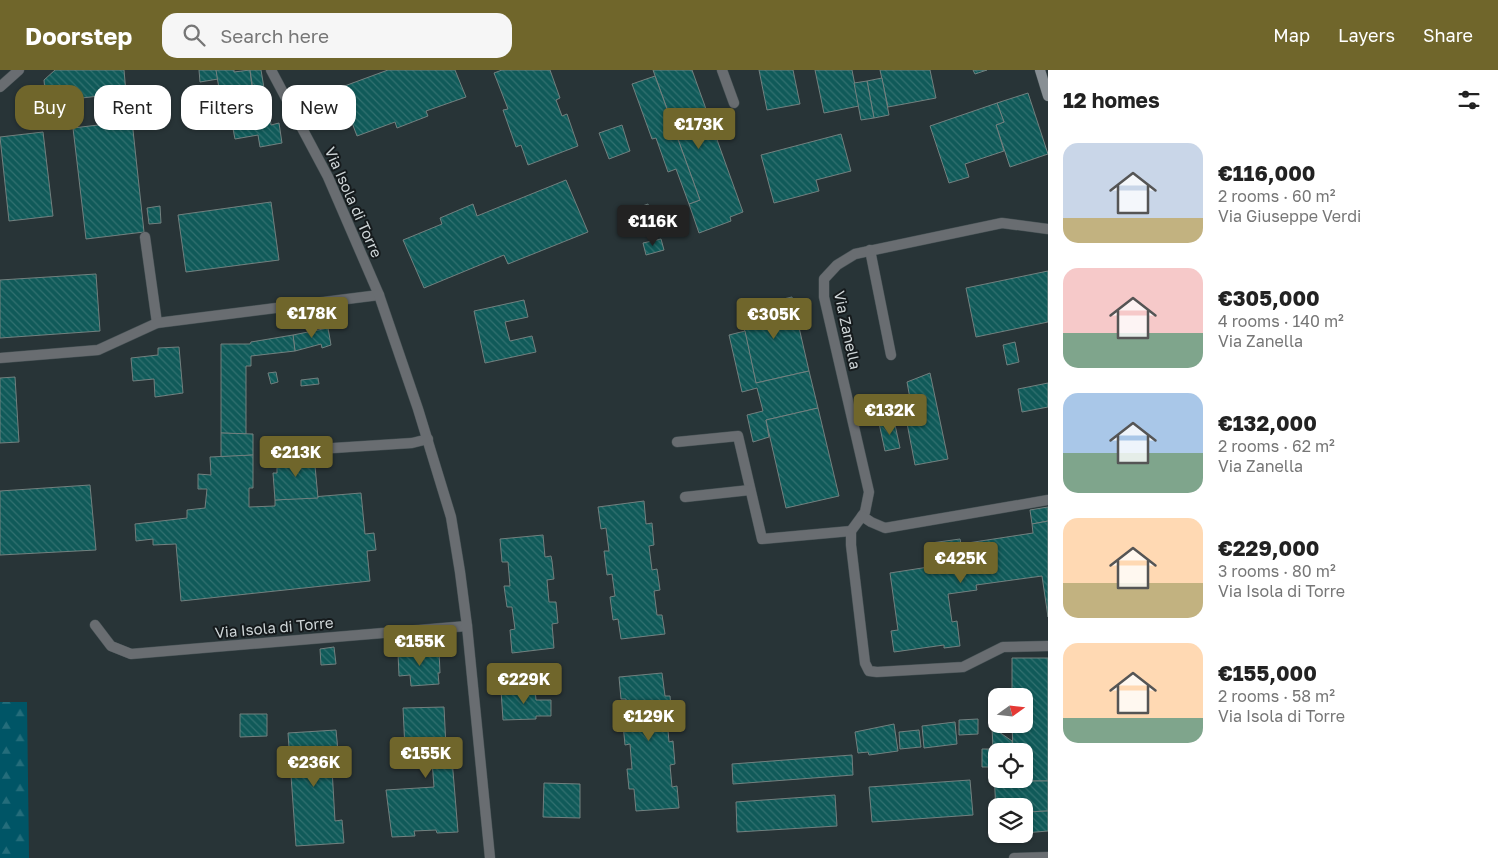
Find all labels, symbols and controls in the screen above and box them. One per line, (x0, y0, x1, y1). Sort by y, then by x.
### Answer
search box (162, 13, 512, 58)
text: Doorstep (25, 21, 132, 50)
icon: search (180, 21, 208, 49)
text: Search here (220, 24, 329, 47)
text: Map (1273, 24, 1310, 46)
text: Layers (1338, 24, 1395, 46)
text: Share (1423, 24, 1473, 46)
chip: Buy (15, 85, 84, 130)
chip: Rent (94, 85, 171, 130)
chip: Filters (181, 85, 272, 130)
chip: New (282, 85, 356, 130)
icon: filters (1455, 86, 1483, 114)
text: 12 homes (1063, 87, 1160, 113)
pin: €173K (664, 108, 734, 150)
text: €173K (674, 114, 724, 134)
street label: Via Isola di Torre (322, 144, 387, 260)
text: €116,000 (1218, 160, 1315, 186)
icon: home (1103, 163, 1163, 223)
text: 2 rooms · 60 m² (1218, 186, 1336, 206)
pin: €116K (618, 204, 688, 247)
text: Via Giuseppe Verdi (1218, 206, 1361, 226)
text: €116K (628, 211, 678, 231)
text: €305,000 (1218, 285, 1320, 311)
icon: home (1103, 288, 1163, 348)
street label: Via Zanella (831, 289, 865, 371)
pin: €178K (277, 296, 347, 339)
pin: €305K (739, 298, 809, 340)
text: €178K (287, 303, 337, 323)
text: €305K (748, 304, 800, 324)
text: 4 rooms · 140 m² (1218, 311, 1344, 331)
text: Via Zanella (1218, 331, 1303, 351)
pin: €132K (855, 394, 925, 436)
text: €132K (865, 400, 915, 420)
text: €132,000 (1218, 410, 1317, 436)
icon: home (1103, 413, 1163, 473)
pin: €213K (261, 436, 331, 478)
text: 2 rooms · 62 m² (1218, 436, 1335, 456)
text: €213K (271, 442, 321, 462)
text: Via Zanella (1218, 456, 1303, 476)
text: €229,000 (1218, 535, 1319, 561)
icon: home (1103, 538, 1163, 598)
pin: €425K (926, 542, 996, 584)
text: €425K (935, 548, 987, 568)
text: 3 rooms · 80 m² (1218, 561, 1336, 581)
text: Via Isola di Torre (1218, 581, 1345, 601)
street label: Via Isola di Torre (214, 613, 334, 641)
pin: €155K (385, 624, 455, 667)
text: €155K (395, 631, 445, 651)
text: €155,000 (1218, 660, 1317, 686)
pin: €229K (489, 662, 559, 705)
icon: home (1103, 663, 1163, 723)
text: €229K (498, 669, 550, 689)
text: 2 rooms · 58 m² (1218, 686, 1335, 706)
north arrow (988, 688, 1032, 732)
map controls (988, 688, 1033, 843)
pin: €129K (614, 700, 684, 742)
text: €129K (623, 706, 675, 726)
text: Via Isola di Torre (1218, 706, 1345, 726)
pin: €155K (391, 736, 461, 779)
text: €155K (401, 743, 451, 763)
button: locate (988, 743, 1033, 788)
pin: €236K (279, 746, 349, 788)
text: €236K (288, 752, 340, 772)
button: layers (988, 798, 1033, 843)

